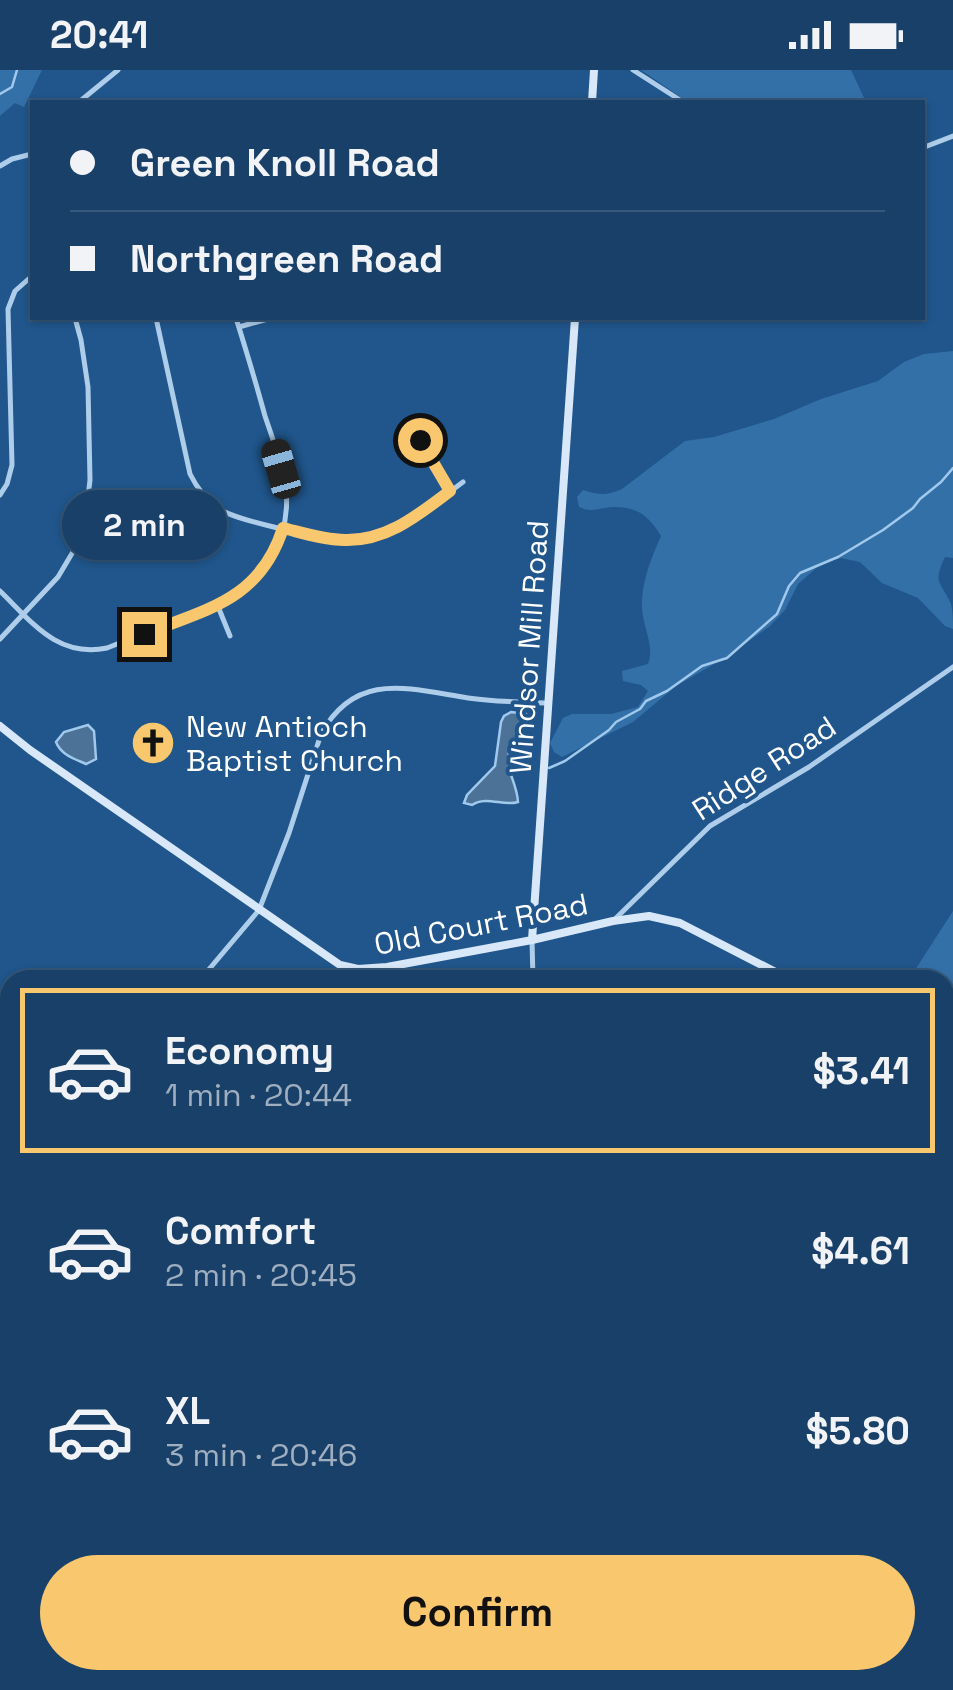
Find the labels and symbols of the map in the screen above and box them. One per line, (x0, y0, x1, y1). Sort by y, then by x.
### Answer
route start (398, 418, 443, 463)
car (258, 436, 304, 502)
callout: 2 min (62, 489, 226, 559)
street label: Windsor Mill Road (501, 519, 557, 775)
route end (122, 612, 167, 657)
place label: New Antioch Baptist Church (186, 707, 403, 780)
street label: Ridge Road (685, 707, 843, 829)
church icon: New Antioch Baptist Church (130, 720, 176, 766)
street label: Old Court Road (371, 884, 591, 964)

